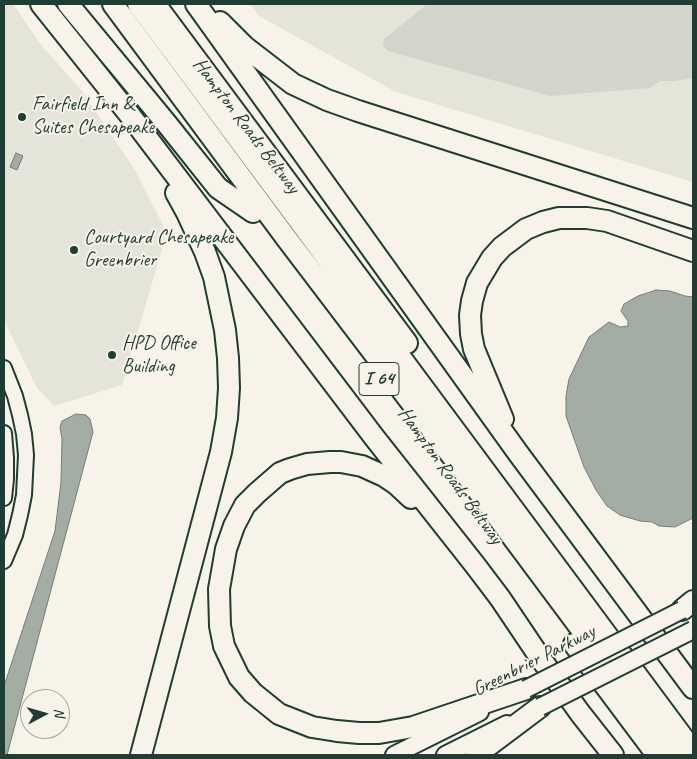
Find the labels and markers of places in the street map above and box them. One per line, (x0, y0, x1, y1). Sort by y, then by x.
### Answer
place label: Fairfield Inn & Suites Chesapeake (32, 93, 154, 140)
marker: Fairfield Inn & Suites Chesapeake (16, 111, 28, 123)
place label: Courtyard Chesapeake Greenbrier (84, 226, 233, 273)
marker: Courtyard Chesapeake Greenbrier (68, 244, 80, 256)
place label: HPD Office Building (122, 332, 196, 379)
marker: HPD Office Building (106, 349, 118, 361)

